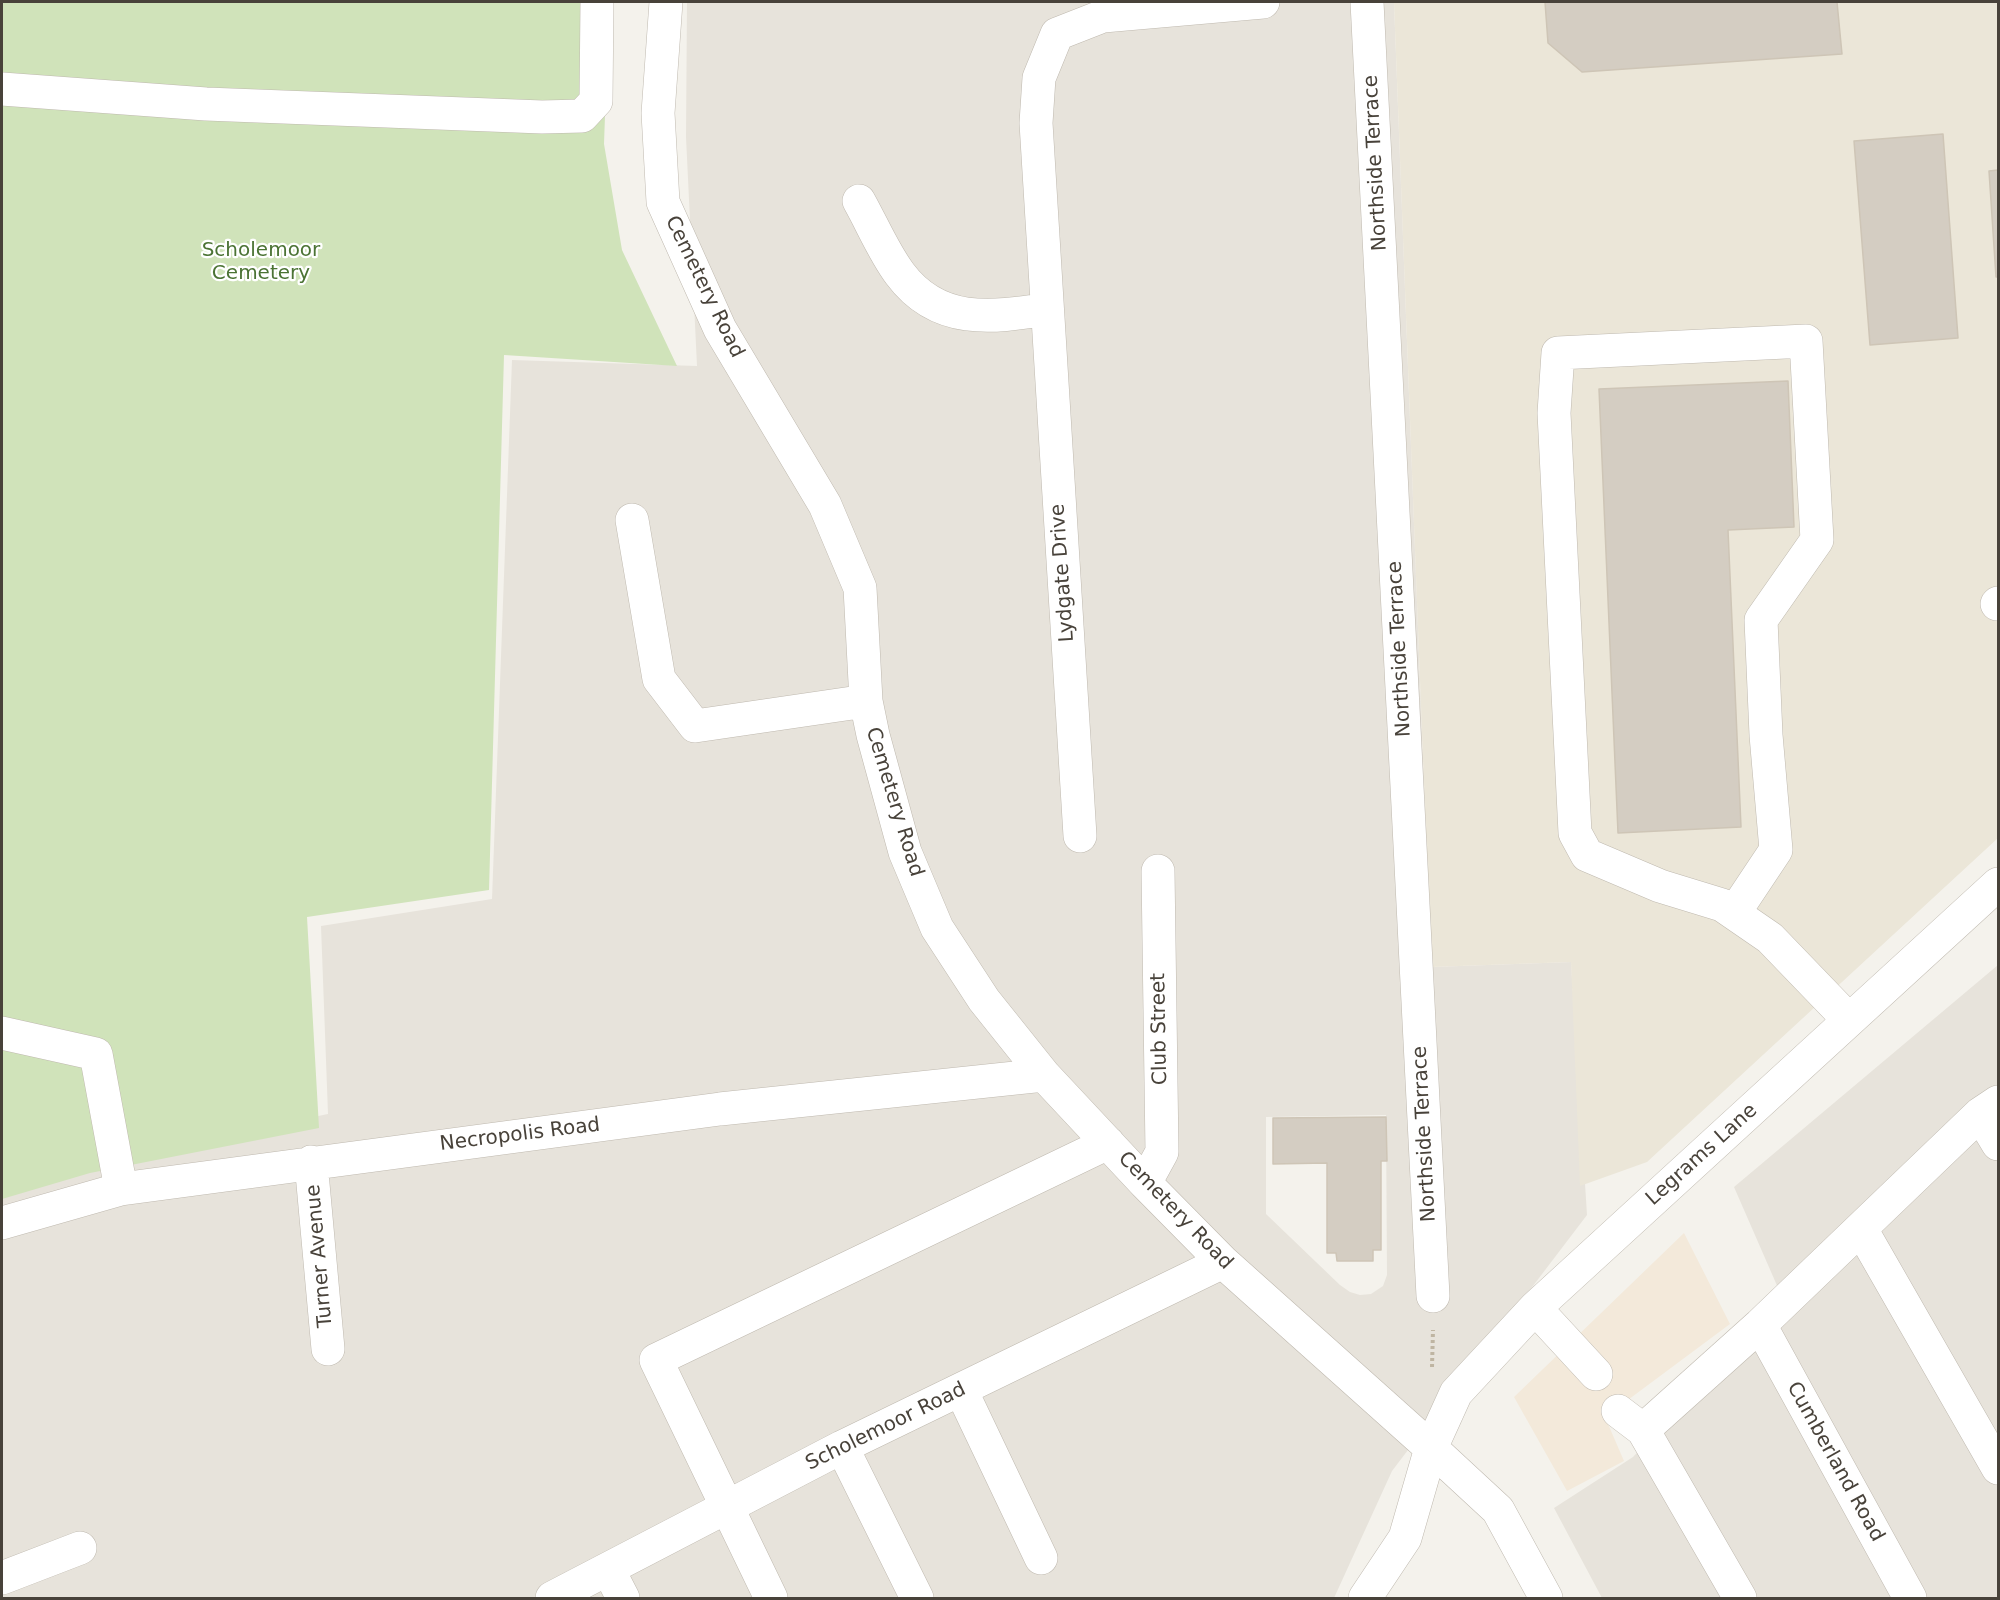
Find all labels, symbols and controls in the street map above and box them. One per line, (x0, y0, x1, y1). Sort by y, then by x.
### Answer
street label: Northside Terrace (1359, 74, 1393, 252)
street label: Cemetery Road (659, 212, 749, 362)
park label: Scholemoor Cemetery (202, 239, 320, 286)
street label: Lydgate Drive (1046, 503, 1080, 643)
street label: Northside Terrace (1383, 560, 1417, 738)
street label: Cemetery Road (860, 724, 928, 880)
street label: Club Street (1147, 973, 1173, 1085)
street label: Northside Terrace (1408, 1045, 1442, 1223)
street label: Legrams Lane (1642, 1099, 1762, 1211)
street label: Necropolis Road (438, 1113, 602, 1157)
street label: Cemetery Road (1113, 1147, 1237, 1275)
street label: Turner Avenue (302, 1183, 338, 1329)
street label: Scholemoor Road (802, 1378, 970, 1476)
street label: Cumberland Road (1781, 1378, 1889, 1546)

